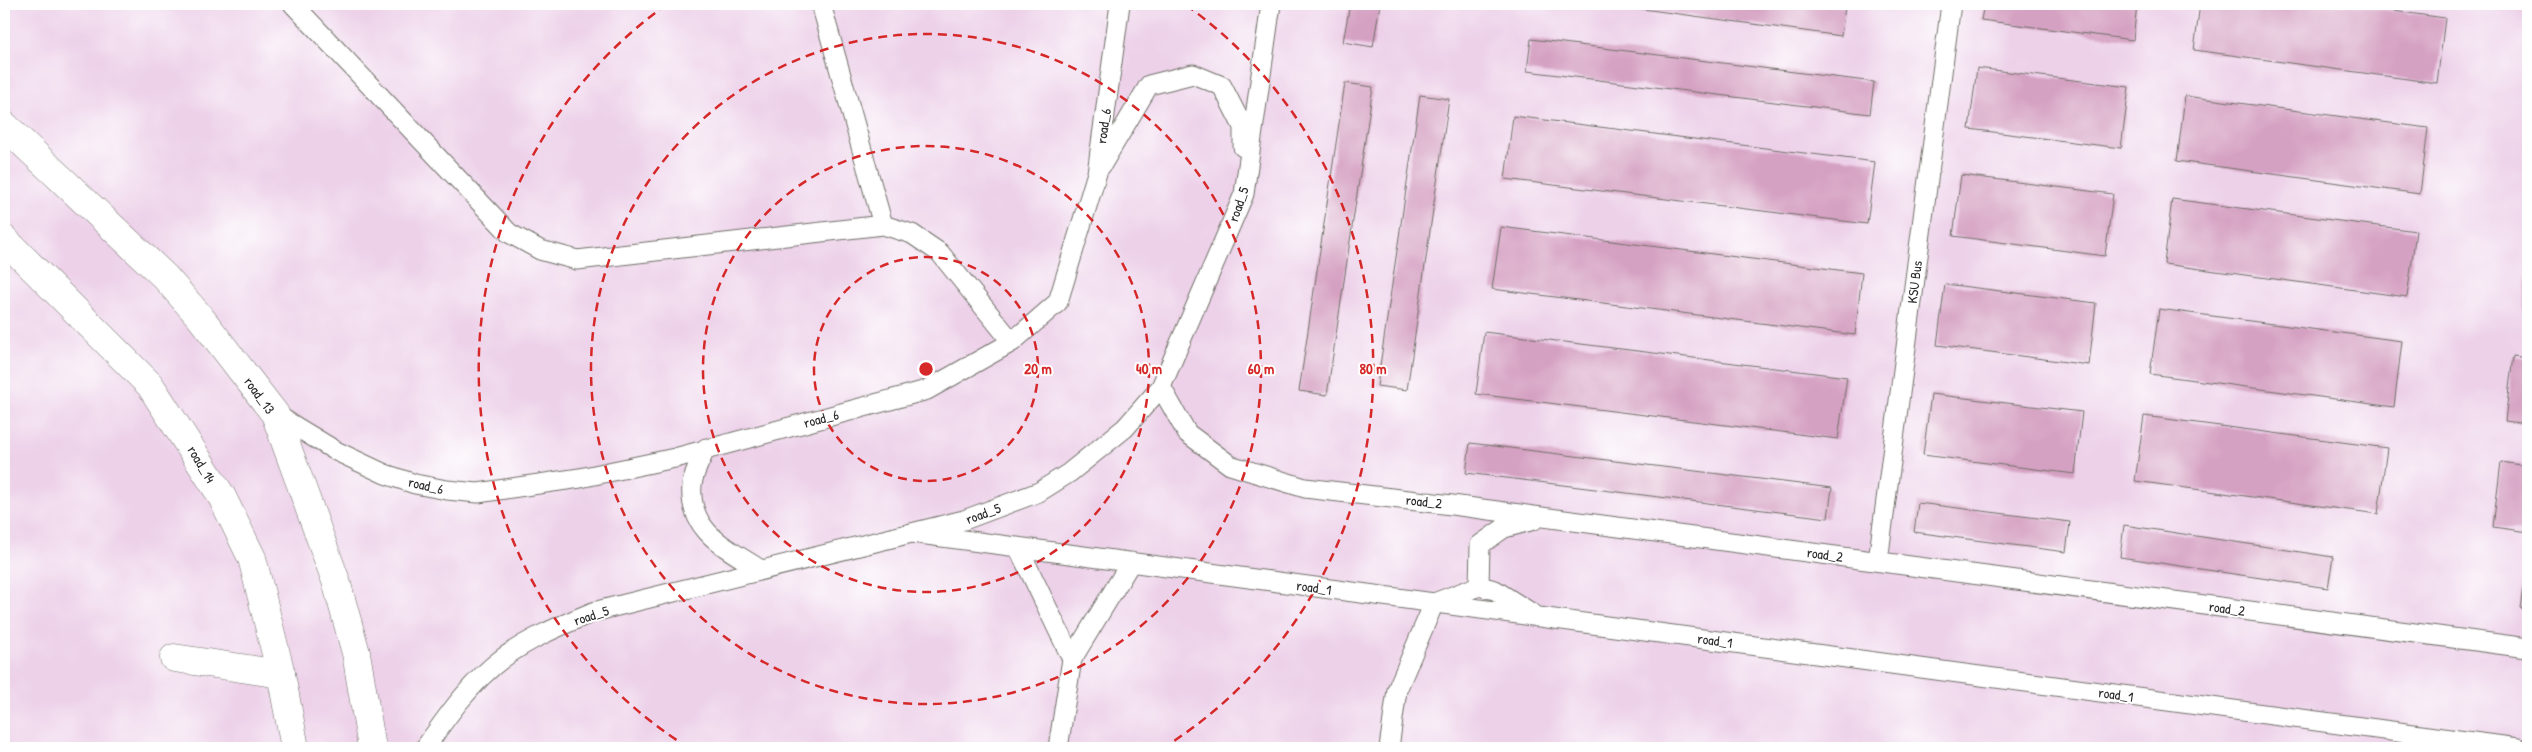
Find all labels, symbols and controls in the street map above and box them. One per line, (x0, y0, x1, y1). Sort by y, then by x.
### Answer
street label: road_6 (1091, 107, 1115, 145)
street label: road_5 (1223, 184, 1253, 224)
street label: KSU Bus (1902, 260, 1926, 304)
text: 20 m (1024, 358, 1052, 379)
text: 40 m (1136, 358, 1162, 379)
text: 60 m (1248, 358, 1274, 379)
text: 80 m (1360, 358, 1386, 379)
centre of rings (917, 360, 935, 378)
street label: road_13 (240, 373, 280, 417)
street label: road_6 (801, 404, 841, 432)
street label: road_14 (183, 442, 221, 486)
street label: road_6 (407, 472, 446, 498)
street label: road_2 (1405, 490, 1444, 512)
street label: road_5 (963, 498, 1003, 528)
street label: road_2 (1806, 542, 1845, 566)
street label: road_1 (1295, 575, 1333, 599)
street label: road_2 (2208, 596, 2247, 620)
street label: road_5 (571, 600, 611, 630)
street label: road_1 (1696, 628, 1734, 652)
street label: road_1 (2097, 682, 2135, 706)

